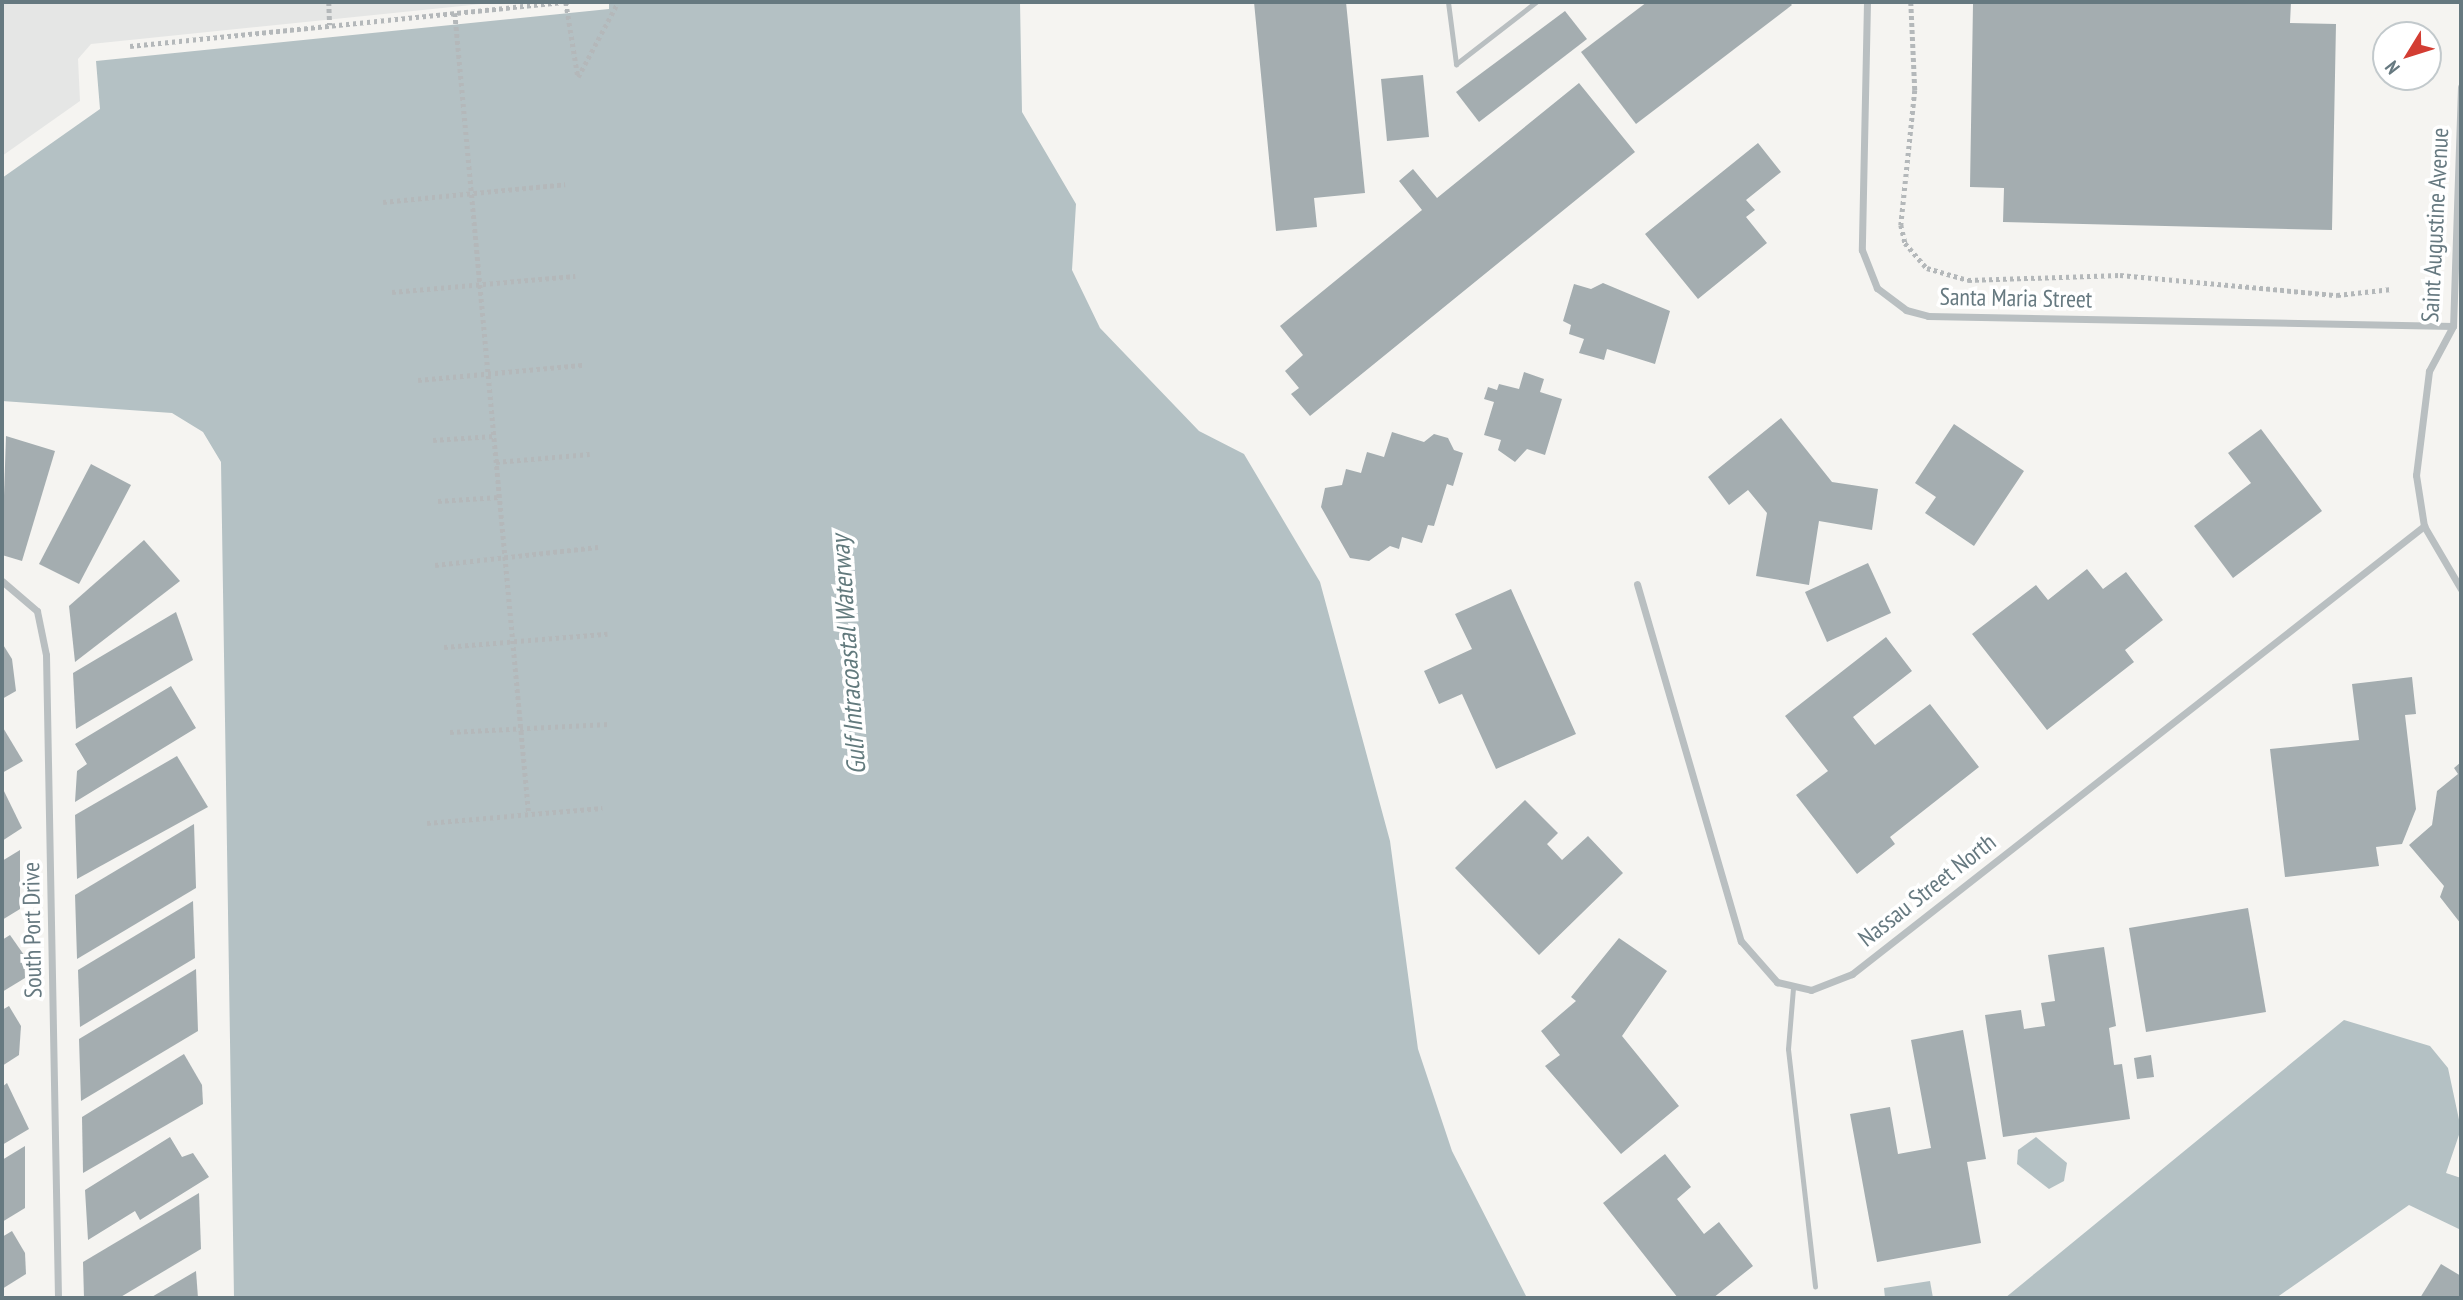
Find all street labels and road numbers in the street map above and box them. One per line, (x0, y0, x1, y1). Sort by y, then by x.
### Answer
street label: Saint Augustine Avenue (2415, 126, 2455, 324)
street label: Santa Maria Street (1939, 282, 2093, 314)
street label: Nassau Street North (1853, 827, 2001, 953)
street label: South Port Drive (16, 862, 48, 998)

